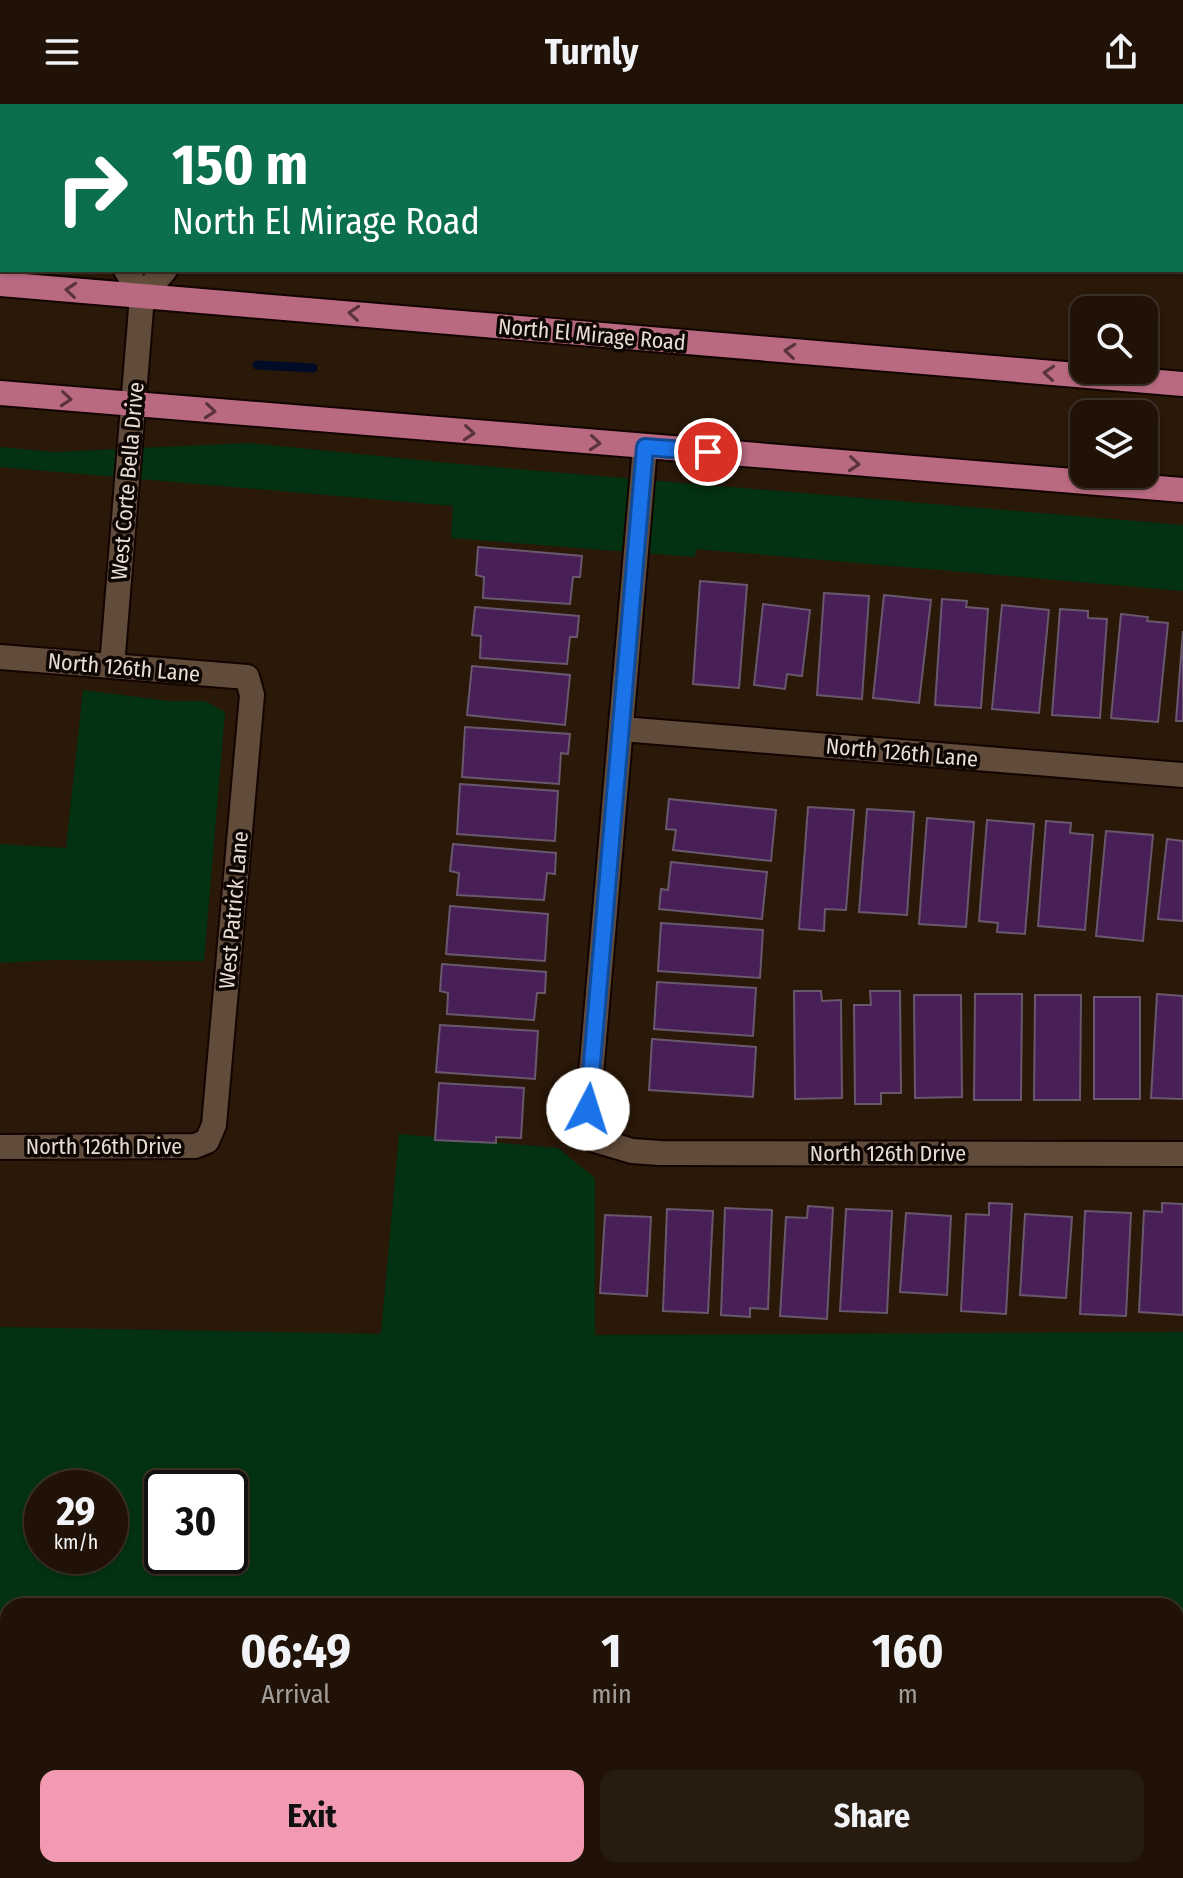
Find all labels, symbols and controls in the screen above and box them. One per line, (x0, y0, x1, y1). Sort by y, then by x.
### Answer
icon: menu (40, 30, 84, 74)
text: Turnly (545, 30, 638, 74)
icon: share (1099, 30, 1143, 74)
text: 150 m (172, 132, 308, 199)
icon: right (40, 136, 144, 240)
text: North El Mirage Road (172, 200, 480, 244)
one-way arrow (64, 281, 77, 298)
map controls (1070, 296, 1158, 488)
button: search (1070, 296, 1158, 384)
one-way arrow (347, 305, 360, 322)
street label: North El Mirage Road (497, 313, 687, 356)
one-way arrow (783, 343, 796, 360)
one-way arrow (1043, 365, 1056, 382)
street label: West Corte Bella Drive (105, 381, 150, 581)
one-way arrow (60, 390, 73, 407)
button: layers (1070, 400, 1158, 488)
one-way arrow (204, 403, 217, 420)
pin (674, 418, 742, 486)
one-way arrow (463, 424, 476, 441)
icon: arrive (686, 430, 730, 474)
one-way arrow (589, 434, 602, 451)
one-way arrow (848, 455, 861, 472)
street label: North 126th Lane (47, 647, 201, 688)
street label: North 126th Lane (825, 732, 979, 773)
street label: West Patrick Lane (213, 830, 254, 990)
position arrow (546, 1067, 630, 1151)
street label: North 126th Drive (26, 1133, 182, 1160)
street label: North 126th Drive (810, 1140, 966, 1167)
speed limit sign: 30 (144, 1470, 248, 1574)
text: 29 (56, 1488, 95, 1536)
text: km/h (54, 1530, 98, 1554)
text: 06:49 (240, 1622, 351, 1680)
text: 1 (601, 1622, 622, 1680)
text: 160 (872, 1622, 944, 1680)
text: Arrival (261, 1679, 330, 1710)
text: min (591, 1679, 632, 1710)
text: m (898, 1679, 918, 1710)
button: Exit (40, 1770, 584, 1862)
button: Share (600, 1770, 1144, 1862)

